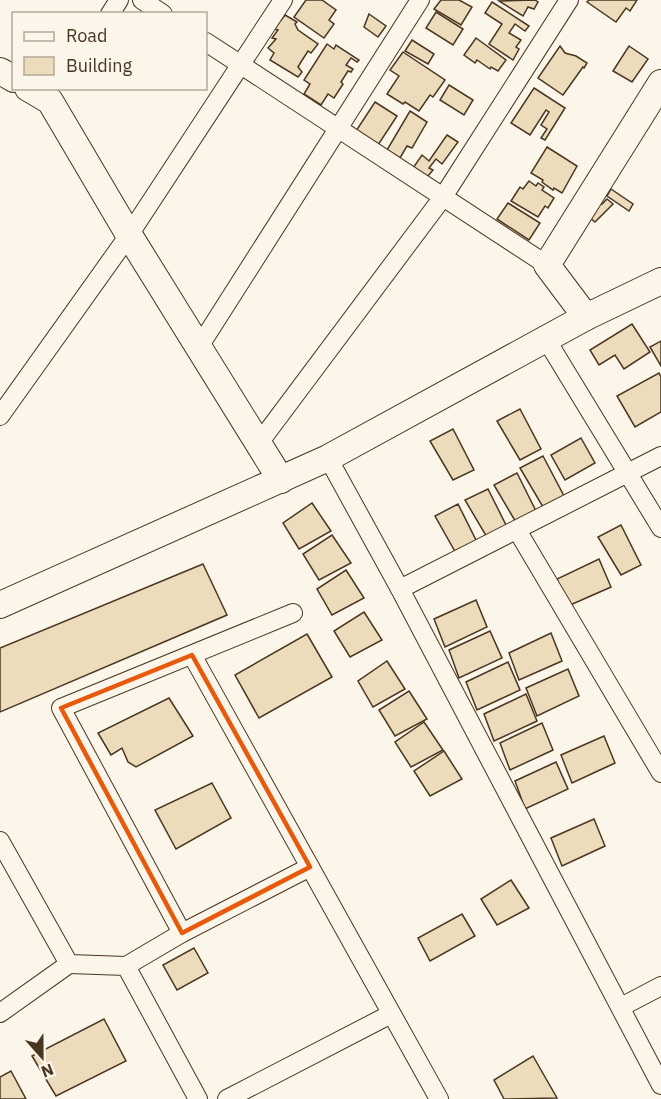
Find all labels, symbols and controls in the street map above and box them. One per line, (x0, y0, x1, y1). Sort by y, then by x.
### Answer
legend (12, 12, 207, 90)
text: Road (66, 24, 107, 47)
text: Building (66, 54, 133, 77)
north arrow (12, 1027, 72, 1087)
text: N (38, 1060, 56, 1082)

